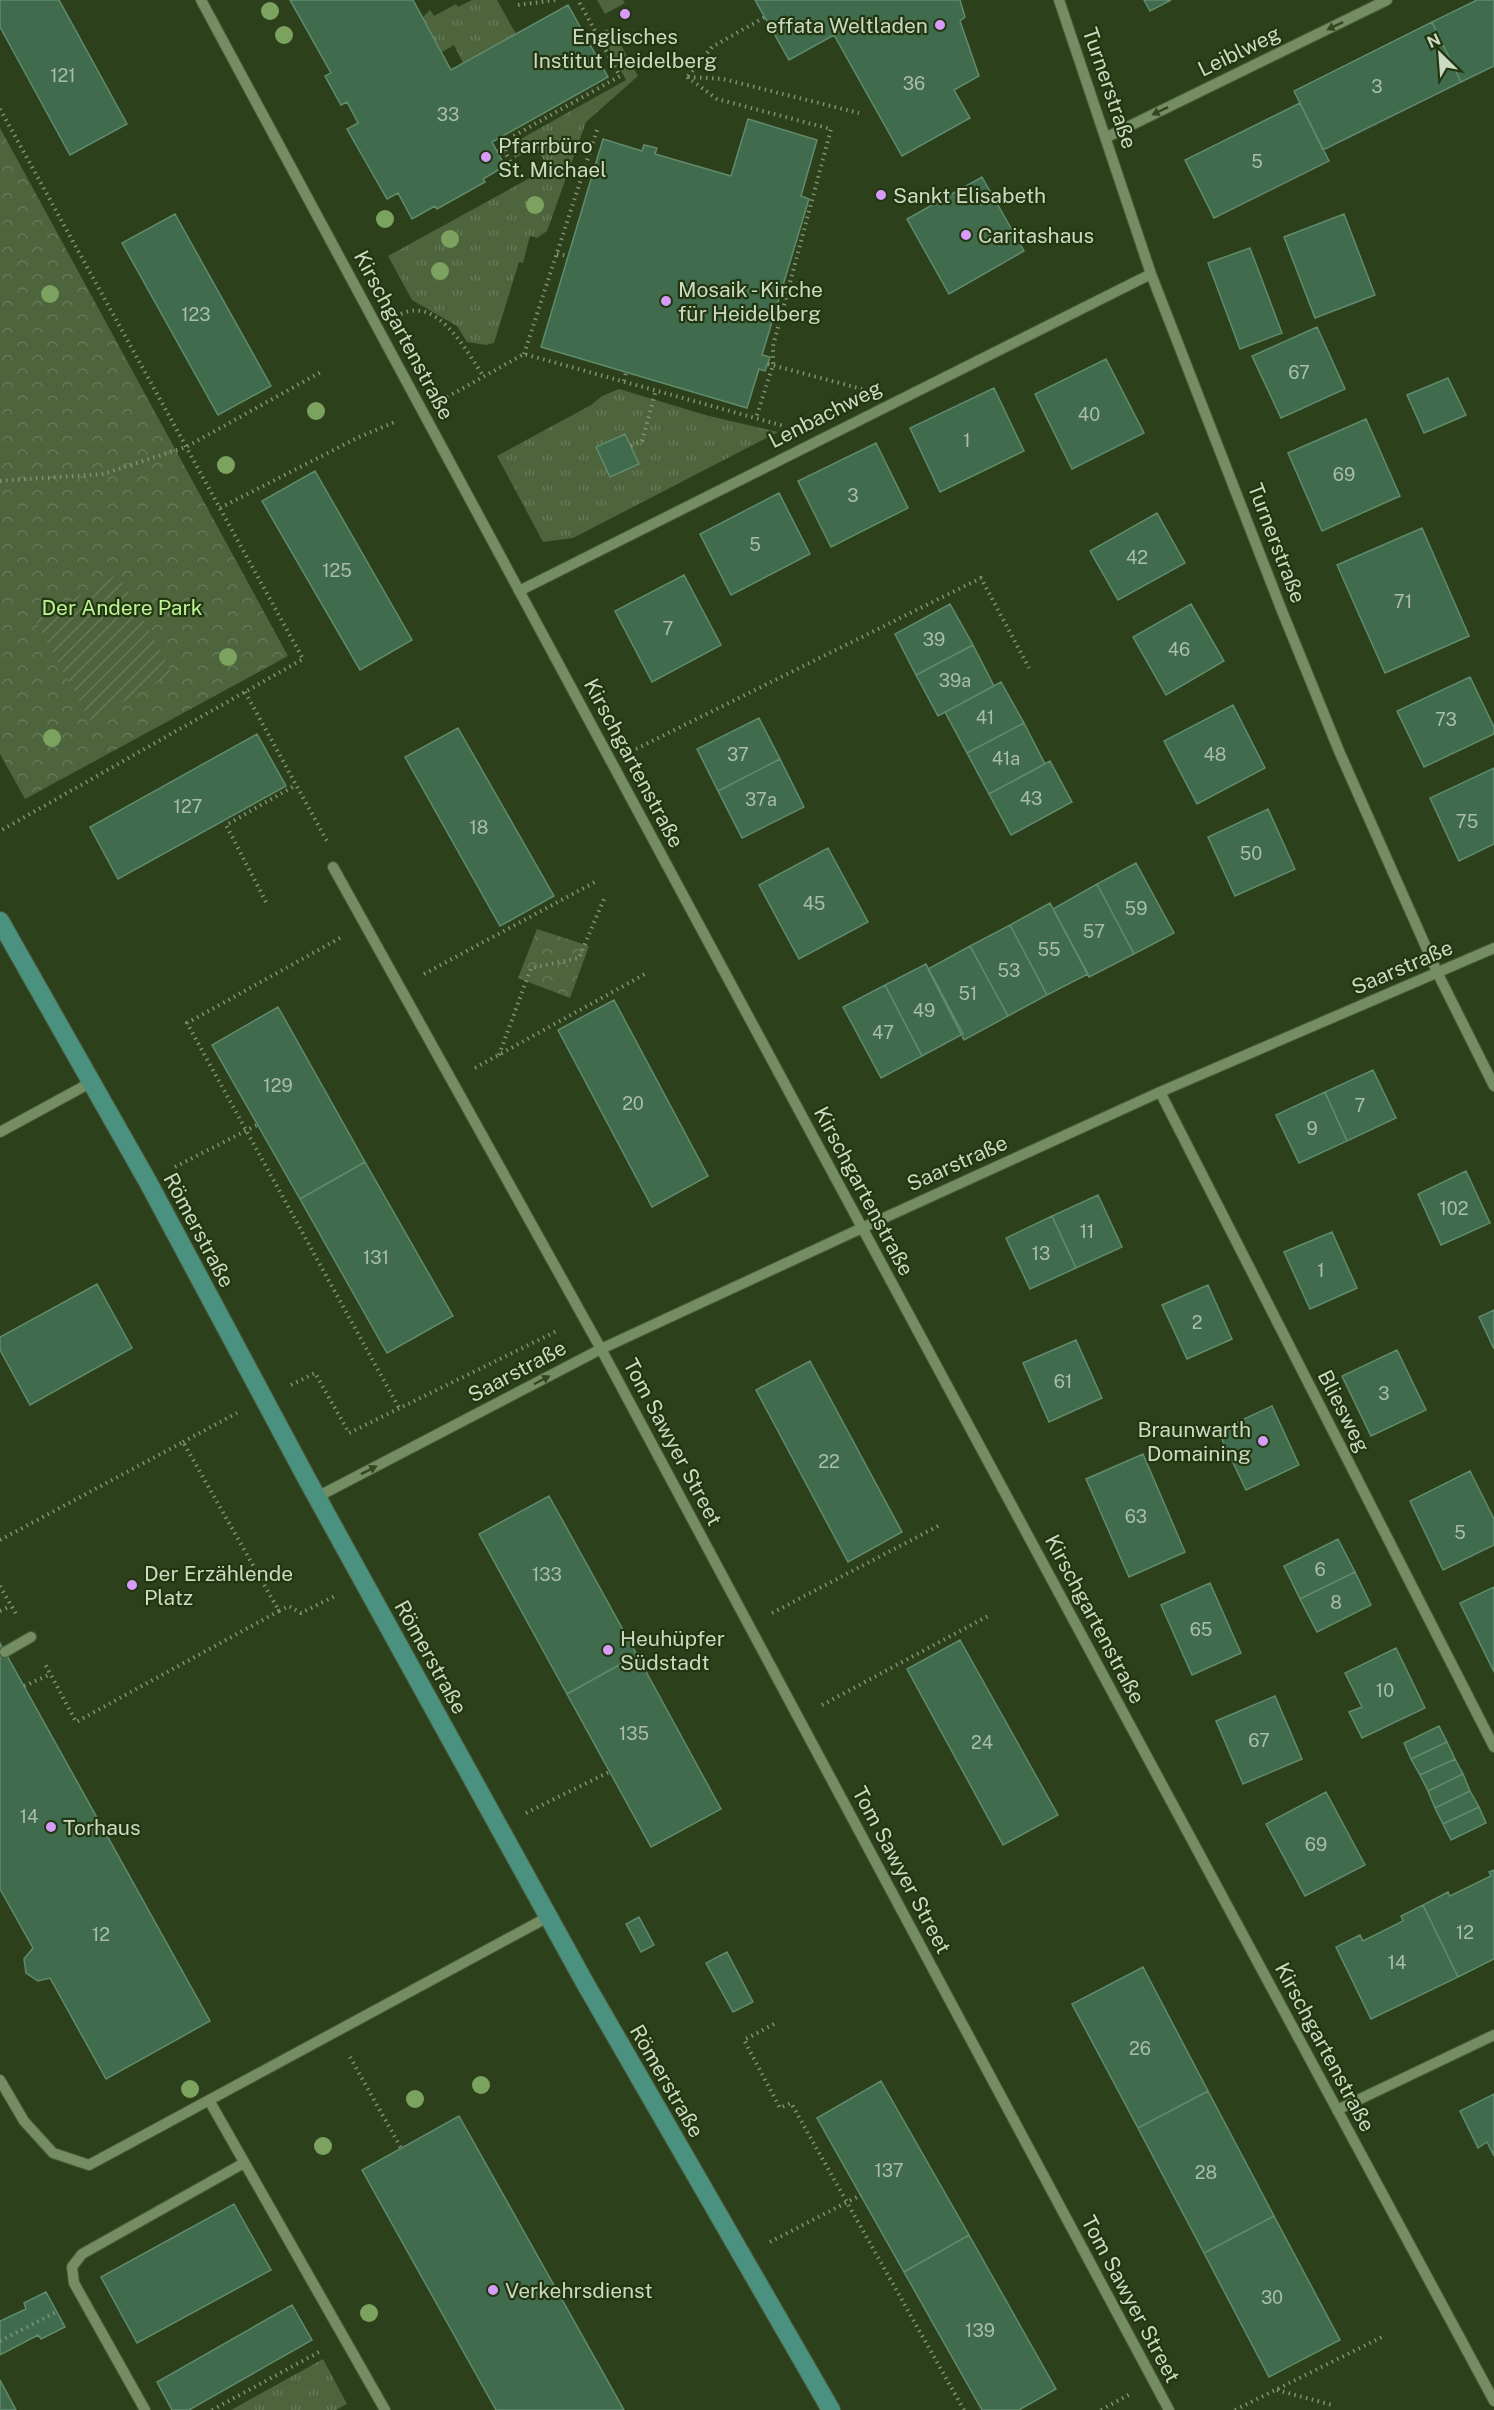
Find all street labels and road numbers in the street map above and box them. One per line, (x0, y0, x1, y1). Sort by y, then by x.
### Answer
street label: Leiblweg (1194, 20, 1284, 82)
street label: Turnerstraße (1078, 24, 1142, 152)
street label: Kirschgartenstraße (349, 246, 459, 424)
street label: Lenbachweg (764, 375, 886, 453)
street label: Turnerstraße (1243, 480, 1311, 606)
street label: Kirschgartenstraße (579, 674, 689, 852)
street label: Saarstraße (1348, 934, 1456, 1000)
street label: Kirschgartenstraße (809, 1102, 919, 1280)
street label: Saarstraße (903, 1130, 1011, 1196)
street label: Römerstraße (158, 1168, 240, 1292)
street label: Saarstraße (464, 1335, 570, 1407)
street label: Tom Sawyer Street (618, 1354, 728, 1530)
street label: Bliesweg (1313, 1366, 1375, 1456)
street label: Kirschgartenstraße (1040, 1530, 1150, 1708)
street label: Römerstraße (389, 1596, 473, 1718)
street label: Tom Sawyer Street (847, 1782, 957, 1958)
street label: Kirschgartenstraße (1270, 1958, 1380, 2136)
street label: Römerstraße (625, 2020, 709, 2142)
street label: Tom Sawyer Street (1076, 2211, 1186, 2387)

